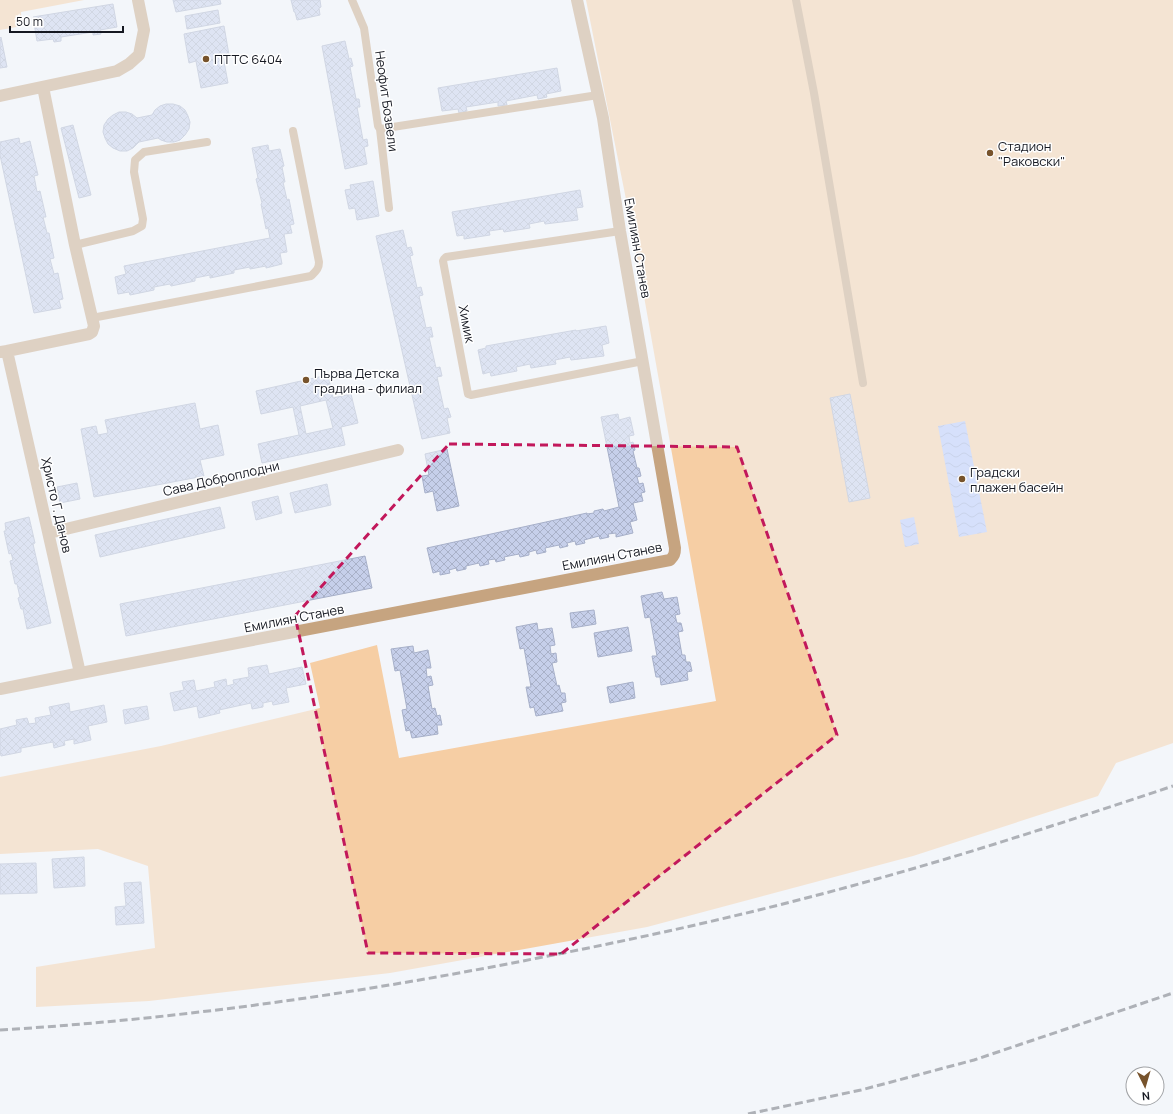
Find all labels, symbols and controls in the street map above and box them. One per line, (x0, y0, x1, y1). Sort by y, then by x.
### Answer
scale bar (10, 8, 123, 34)
text: 50 m (16, 13, 43, 30)
street label: Неофит Бозвели (371, 49, 403, 153)
place label: ПТТС 6404 (214, 50, 283, 68)
marker: ПТТС 6404 (201, 54, 211, 64)
place label: Стадион "Раковски" (998, 137, 1065, 170)
marker: Стадион "Раковски" (985, 148, 995, 158)
street label: Емилиян Станев (620, 197, 656, 299)
street label: Химик (455, 304, 480, 345)
place label: Първа Детска градина - филиал (314, 364, 422, 397)
marker: Първа Детска градина - филиал (301, 375, 311, 385)
street label: Христо Г. Данов (37, 456, 77, 554)
street label: Сава Доброплодни (161, 456, 281, 500)
place label: Градски плажен басейн (970, 463, 1063, 496)
marker: Градски плажен басейн (957, 474, 967, 484)
street label: Емилиян Станев (561, 538, 663, 574)
street label: Емилиян Станев (243, 600, 345, 636)
north arrow (1125, 1066, 1165, 1106)
text: N (1141, 1089, 1151, 1104)

